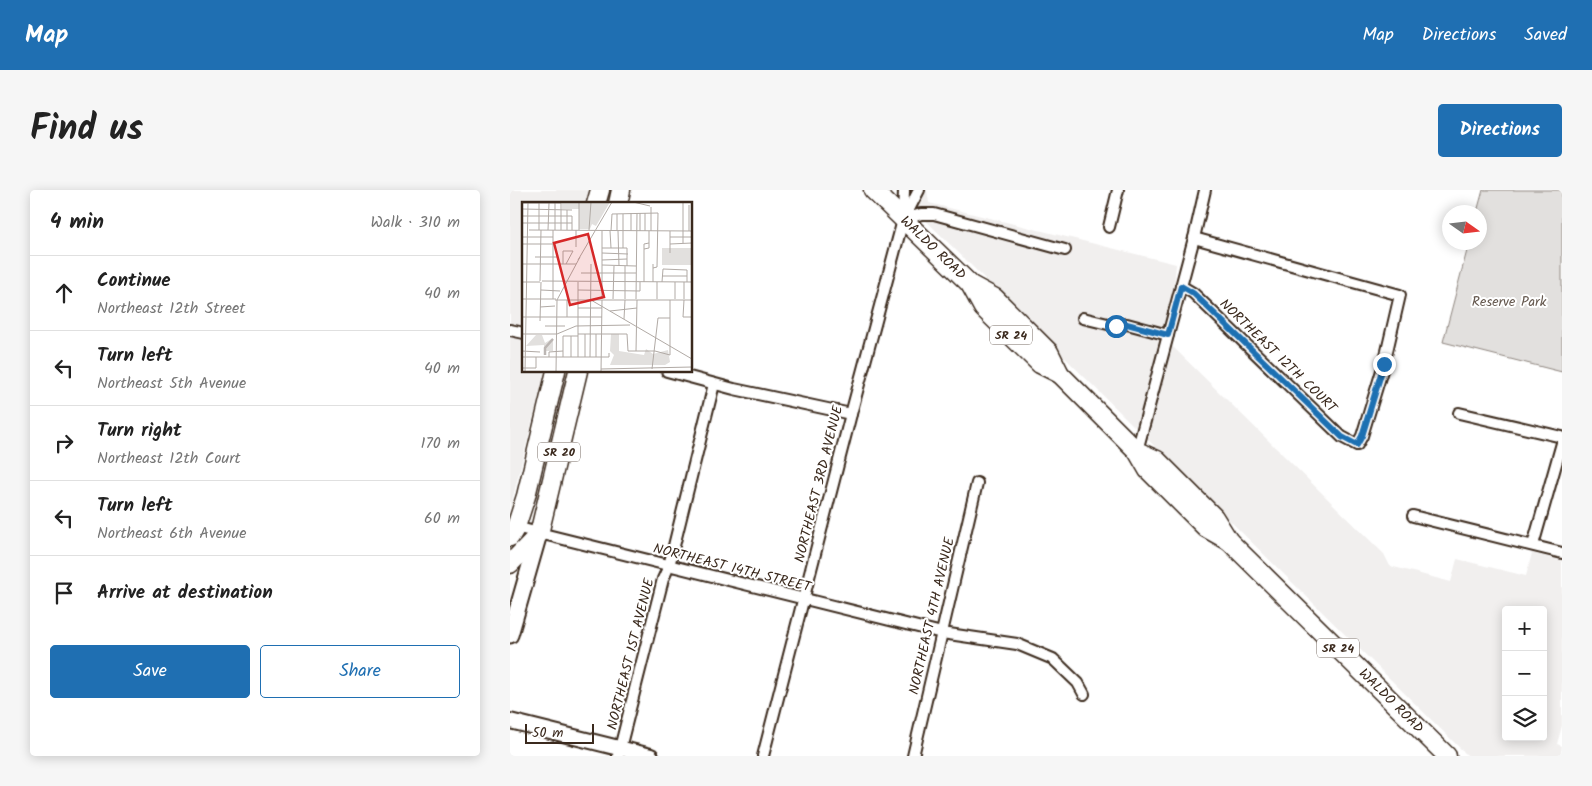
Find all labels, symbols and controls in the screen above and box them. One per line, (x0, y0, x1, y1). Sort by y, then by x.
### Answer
text: Map (25, 16, 68, 55)
text: Map (1362, 21, 1394, 50)
text: Directions (1422, 21, 1496, 50)
text: Saved (1524, 21, 1567, 50)
text: Find us (30, 102, 143, 158)
button: Directions (1438, 104, 1562, 157)
inset map (522, 202, 692, 372)
north arrow (1442, 205, 1487, 250)
text: 4 min (50, 206, 104, 239)
text: Walk · 310 m (371, 210, 460, 235)
street label: WALDO ROAD (895, 211, 971, 285)
text: Continue (97, 266, 170, 296)
icon: ahead (50, 279, 78, 307)
text: 40 m (424, 281, 460, 306)
park label: Reserve Park (1472, 291, 1547, 313)
street label: NORTHEAST 12TH COURT (1214, 294, 1343, 419)
text: Northeast 12th Street (97, 296, 245, 321)
route start (1105, 315, 1128, 338)
road number: SR 24 (990, 326, 1032, 344)
text: Turn left (97, 341, 172, 371)
route end (1373, 353, 1396, 376)
icon: left (50, 354, 78, 382)
text: 40 m (424, 356, 460, 381)
text: Northeast 5th Avenue (97, 371, 246, 396)
street label: NORTHEAST 3RD AVENUE (789, 402, 849, 565)
text: Turn right (97, 416, 182, 446)
icon: right (50, 429, 78, 457)
text: 170 m (420, 431, 460, 456)
road number: SR 20 (538, 442, 580, 462)
text: Northeast 12th Court (97, 446, 241, 471)
text: Turn left (97, 491, 172, 521)
icon: left (50, 504, 78, 532)
text: 60 m (424, 506, 460, 531)
text: Northeast 6th Avenue (97, 521, 246, 546)
street label: NORTHEAST 4TH AVENUE (903, 534, 961, 697)
street label: NORTHEAST 14TH STREET (651, 538, 815, 599)
street label: NORTHEAST 1ST AVENUE (602, 575, 661, 732)
text: Arrive at destination (97, 578, 273, 608)
icon: arrive (50, 579, 78, 607)
map controls (1502, 606, 1547, 741)
button: + (1502, 606, 1547, 651)
road number: SR 24 (1317, 638, 1359, 658)
button: Save (50, 645, 250, 698)
button: Share (260, 645, 460, 698)
button: − (1502, 651, 1547, 696)
street label: WALDO ROAD (1353, 663, 1429, 739)
button: layers (1502, 696, 1547, 741)
scale bar (525, 721, 594, 744)
text: 50 m (532, 722, 563, 744)

